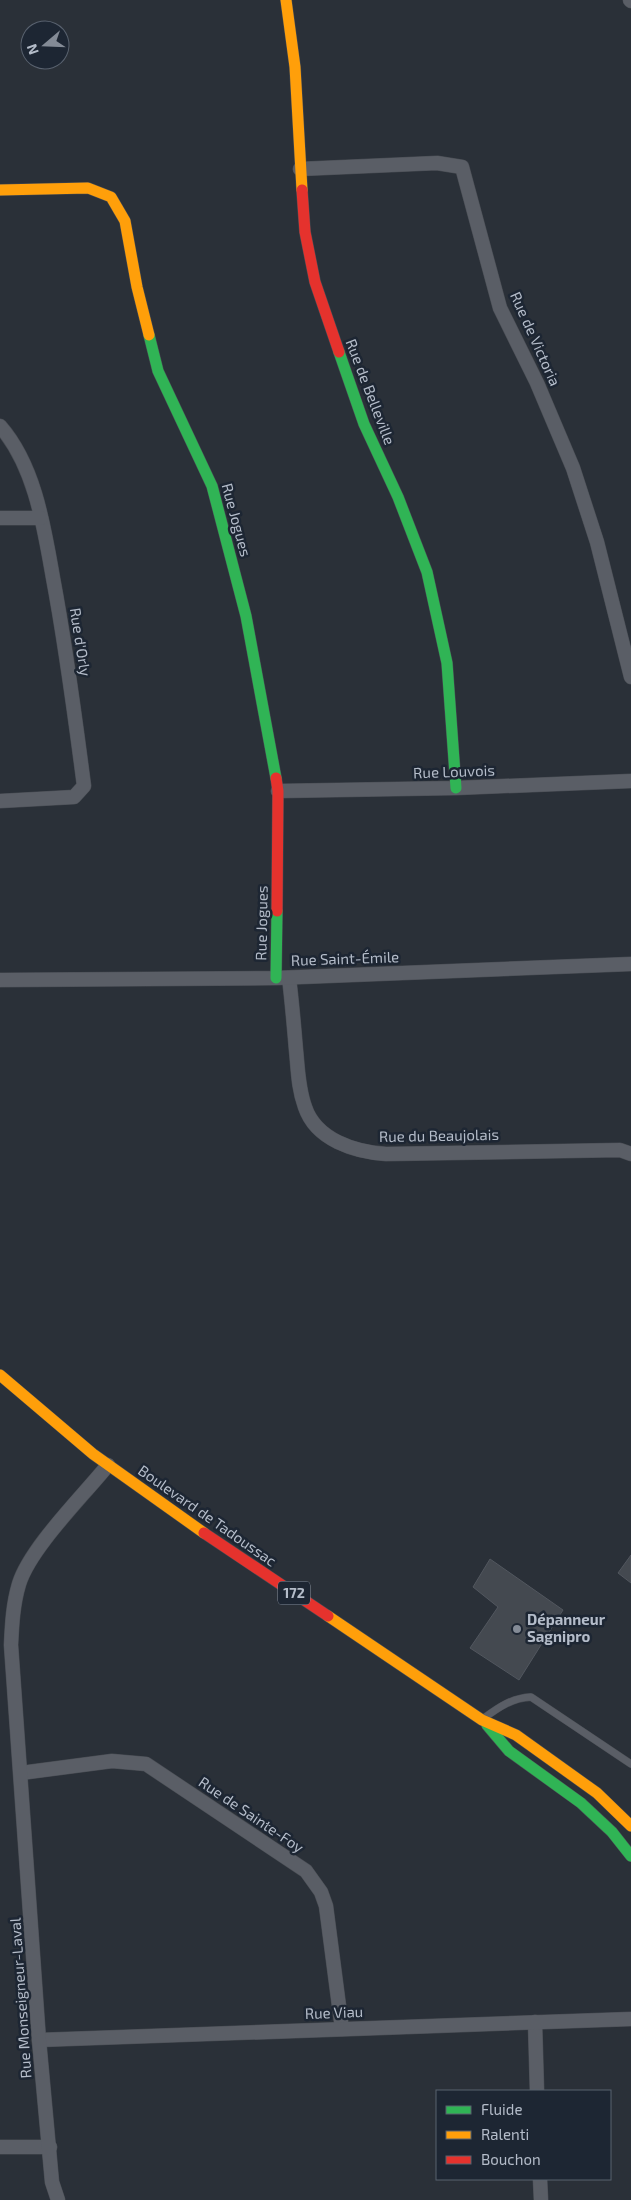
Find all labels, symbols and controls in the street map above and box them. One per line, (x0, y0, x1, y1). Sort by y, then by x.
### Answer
north arrow (20, 20, 70, 70)
text: N (23, 42, 42, 57)
street label: Rue de Victoria (507, 289, 565, 389)
street label: Rue de Belleville (342, 336, 399, 447)
street label: Rue Jogues (219, 481, 255, 558)
street label: Rue d'Orly (67, 606, 95, 677)
street label: Rue Louvois (413, 761, 495, 781)
street label: Rue Jogues (251, 885, 271, 961)
street label: Rue Saint-Émile (290, 947, 399, 969)
street label: Rue du Beaujolais (379, 1125, 499, 1146)
street label: Boulevard de Tadoussac (135, 1461, 280, 1570)
road number: 172 (278, 1582, 310, 1605)
place label: Dépanneur Sagnipro (527, 1610, 606, 1645)
marker: Dépanneur Sagnipro (511, 1623, 523, 1635)
street label: Rue de Sainte-Foy (196, 1772, 308, 1856)
street label: Rue Monseigneur-Laval (5, 1916, 35, 2079)
street label: Rue Viau (304, 2002, 364, 2022)
legend (436, 2090, 611, 2180)
text: Fluide (481, 2100, 522, 2118)
text: Ralenti (481, 2125, 529, 2143)
text: Bouchon (481, 2150, 541, 2168)

